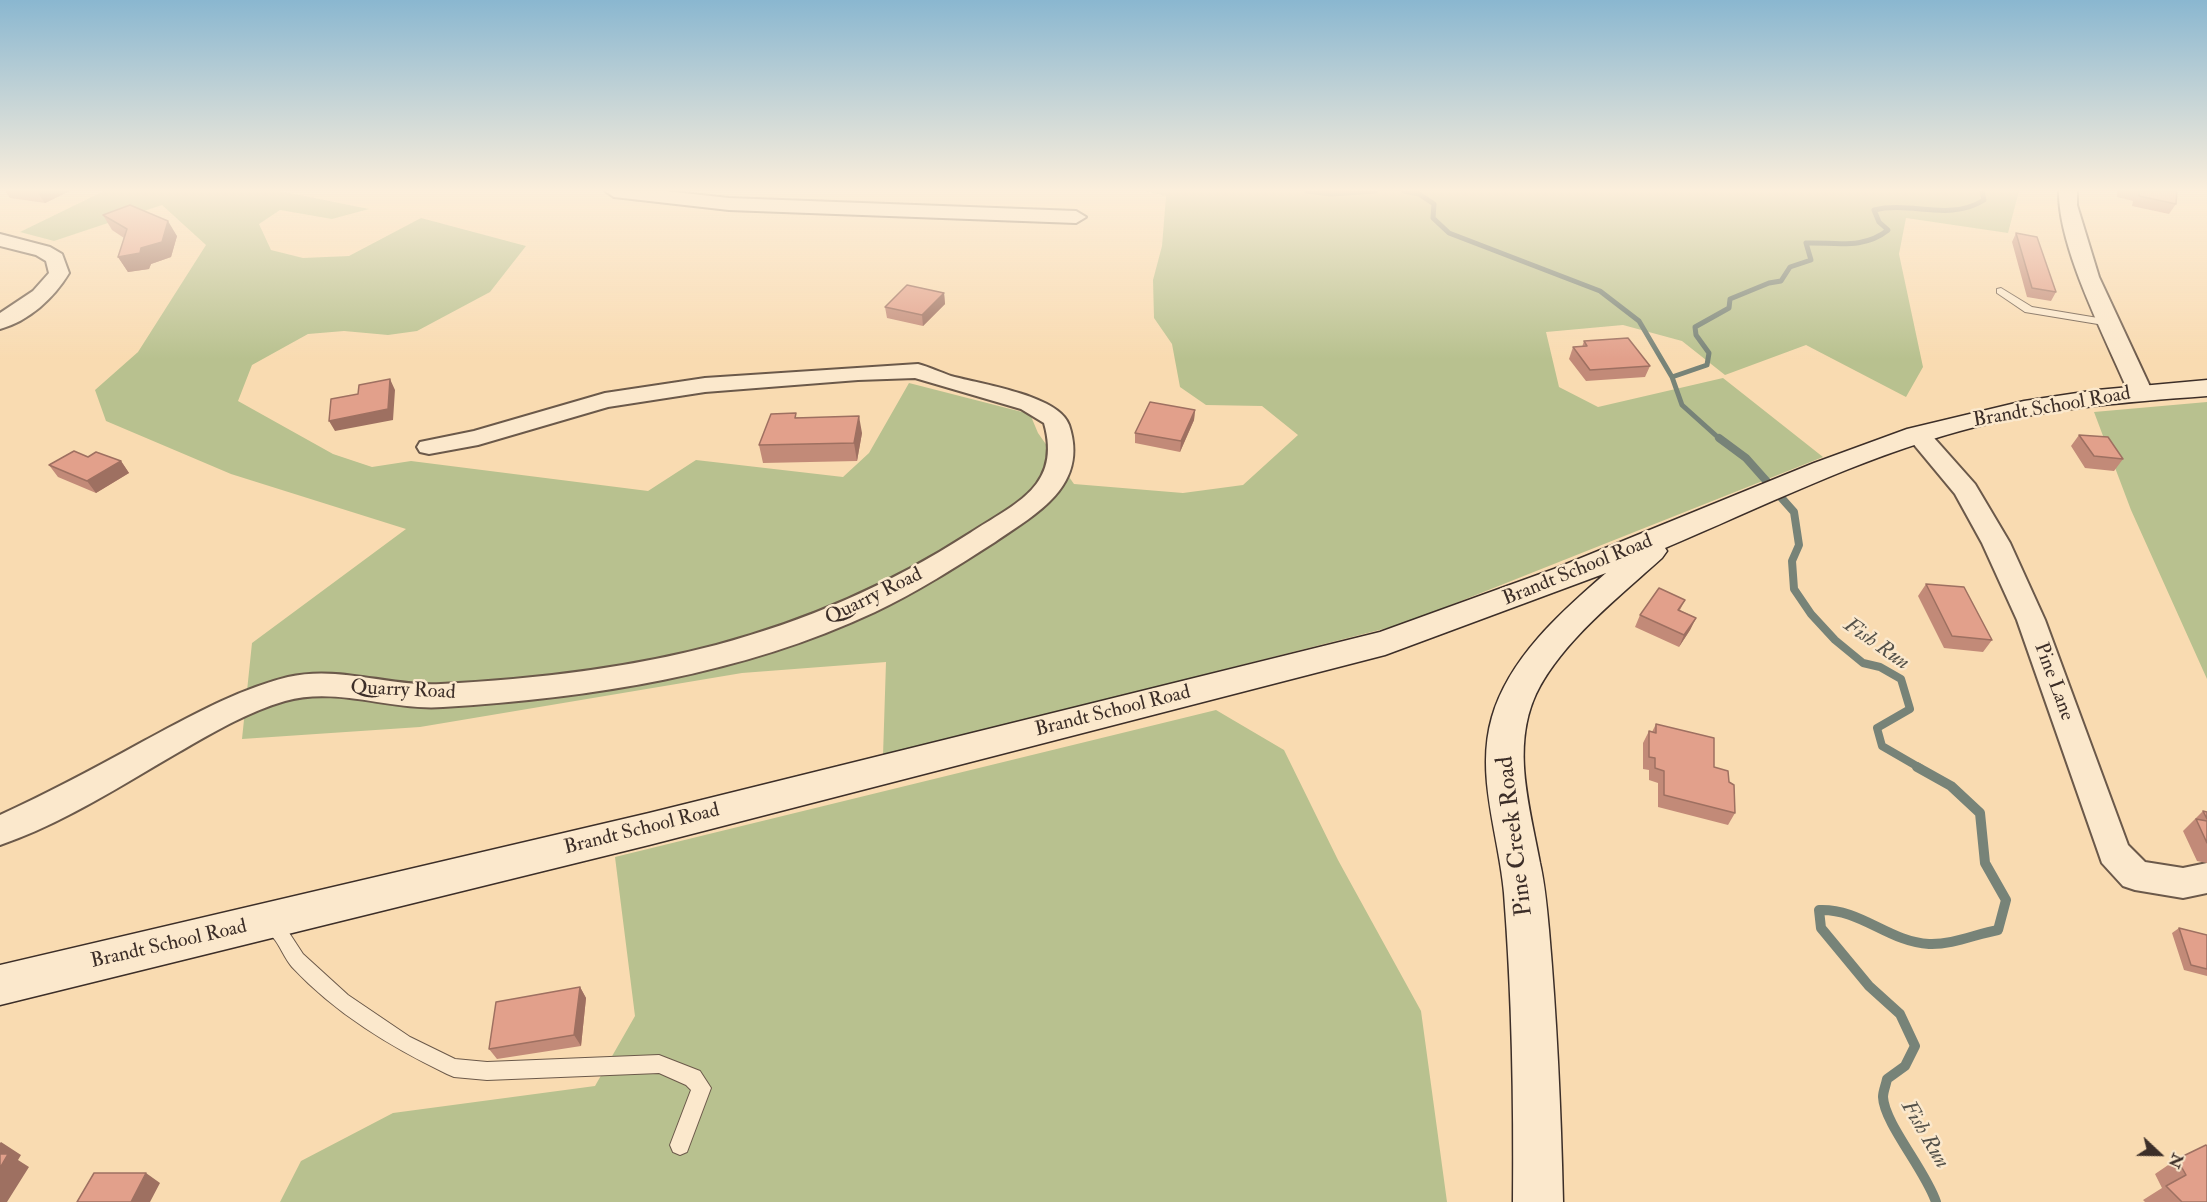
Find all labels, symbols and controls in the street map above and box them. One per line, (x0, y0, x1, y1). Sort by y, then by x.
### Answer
street label: Brandt School Road (1971, 382, 2133, 434)
street label: Brandt School Road (1500, 530, 1656, 612)
street label: Quarry Road (821, 563, 927, 631)
water label: Fish Run (1838, 613, 1914, 677)
street label: Pine Lane (2028, 640, 2078, 724)
street label: Quarry Road (350, 676, 456, 706)
street label: Brandt School Road (1033, 681, 1193, 743)
street label: Pine Creek Road (1492, 754, 1540, 918)
street label: Brandt School Road (562, 799, 722, 861)
street label: Brandt School Road (89, 915, 249, 975)
water label: Fish Run (1895, 1097, 1953, 1173)
north arrow (2129, 1124, 2189, 1184)
text: N (2164, 1150, 2188, 1171)

